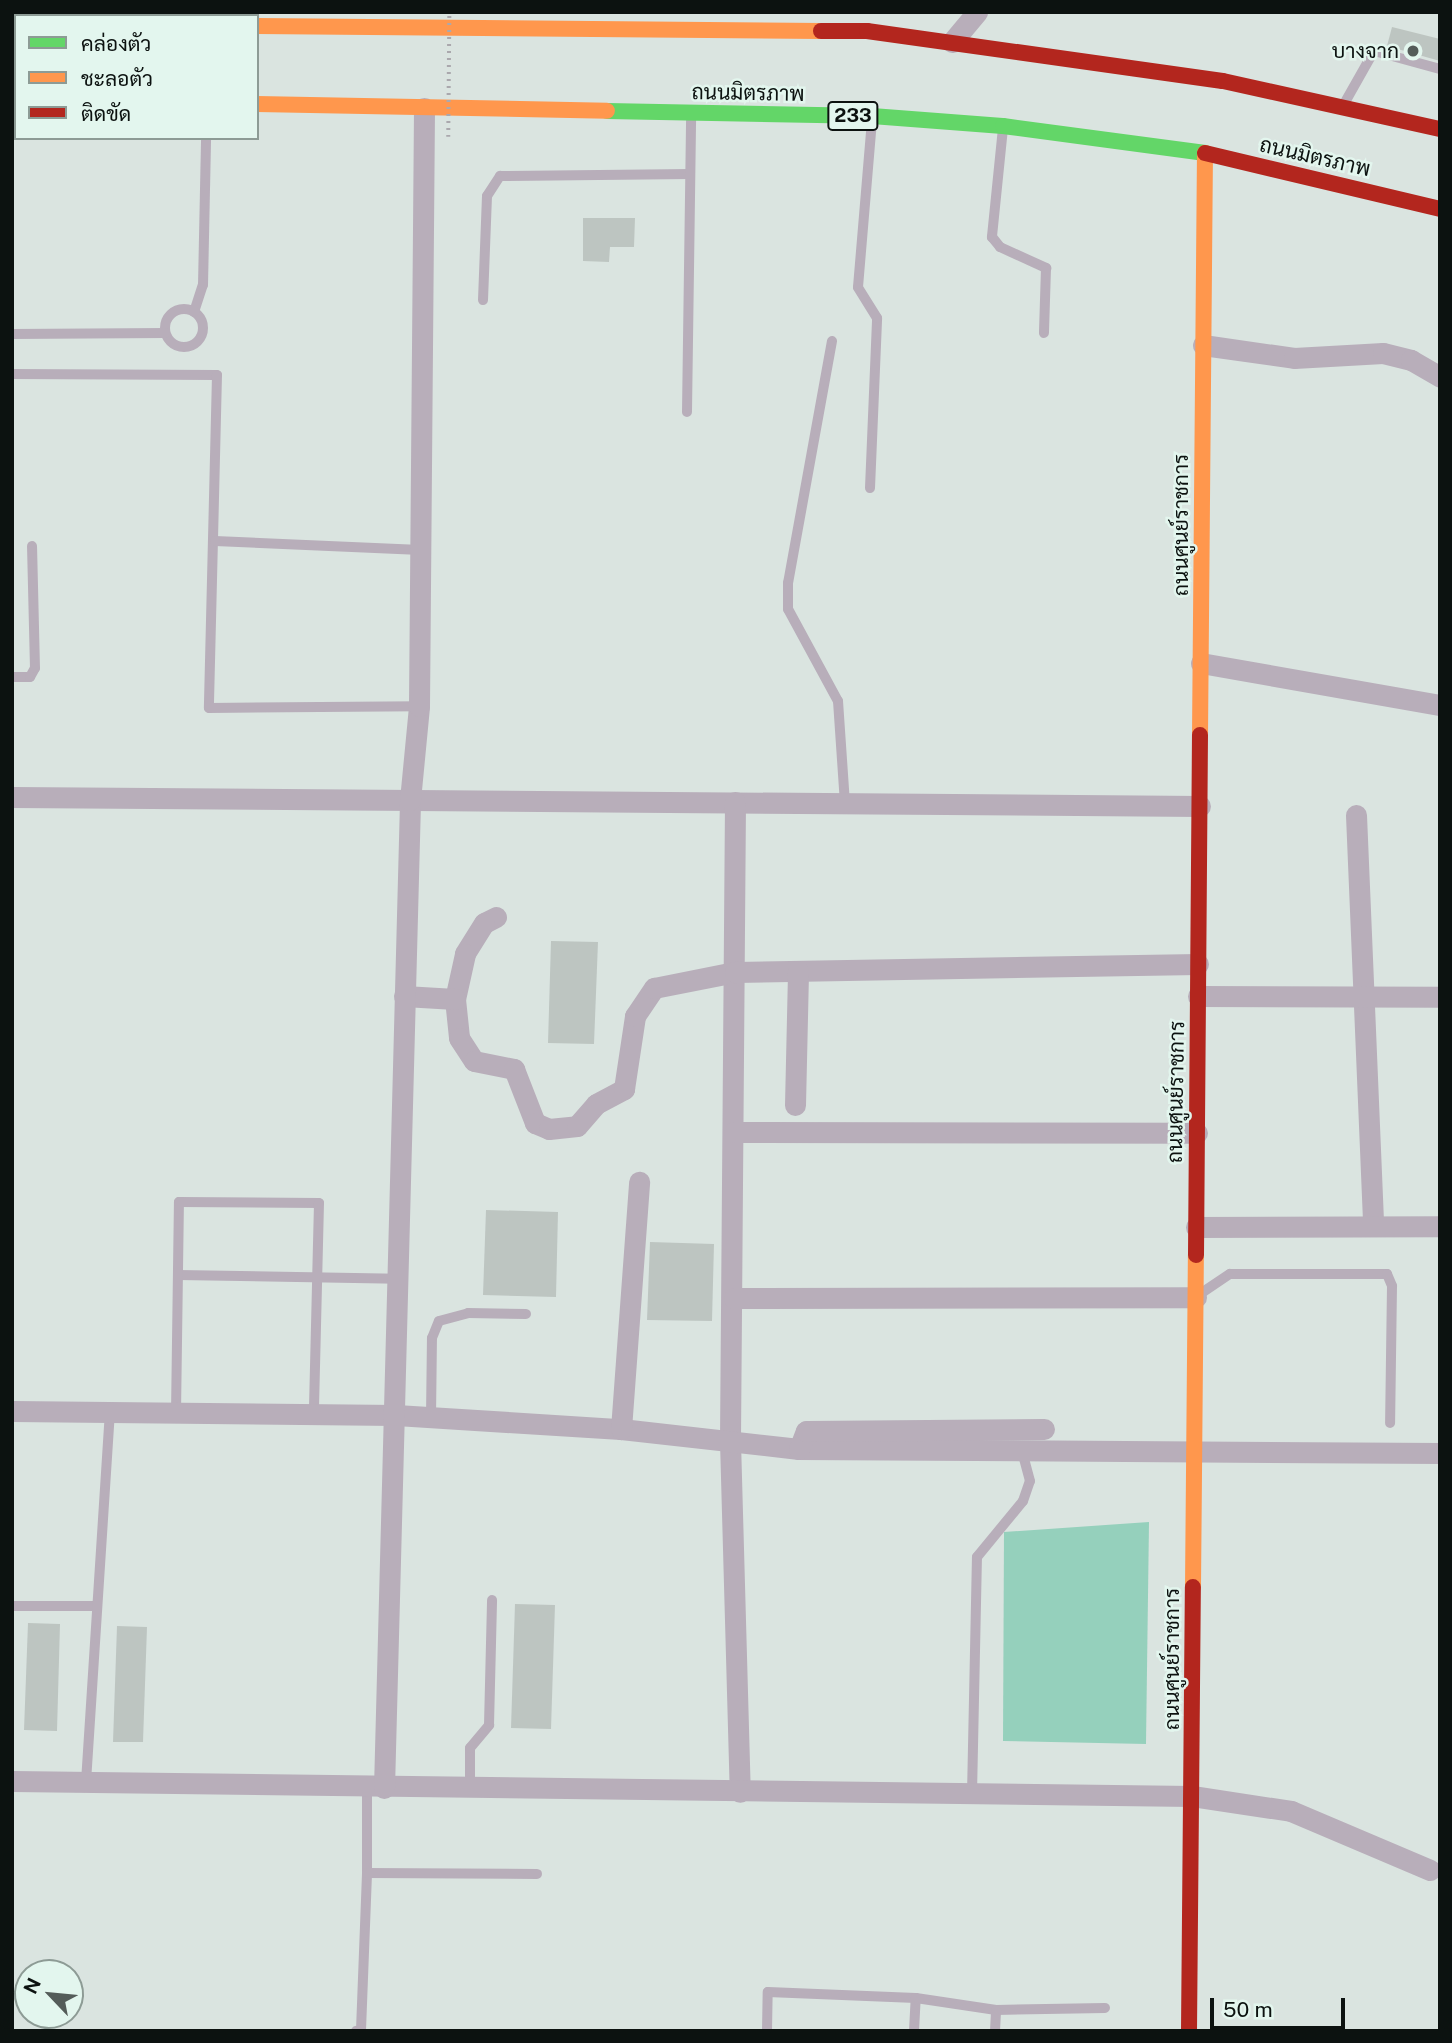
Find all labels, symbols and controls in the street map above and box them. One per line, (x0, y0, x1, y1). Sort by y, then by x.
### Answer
legend (14, 14, 259, 140)
text: คล่องตัว (81, 31, 151, 56)
place label: บางจาก (1332, 38, 1399, 64)
marker: บางจาก (1405, 43, 1421, 59)
text: ชะลอตัว (81, 66, 153, 91)
street label: ถนนมิตรภาพ (691, 79, 805, 107)
road number: 233 (827, 100, 879, 132)
text: ติดขัด (81, 101, 131, 126)
street label: ถนนมิตรภาพ (1257, 132, 1373, 182)
street label: ถนนศูนย์ราชการ (1168, 454, 1194, 596)
street label: ถนนศูนย์ราชการ (1162, 1021, 1190, 1163)
street label: ถนนศูนย์ราชการ (1159, 1588, 1185, 1730)
north arrow (14, 1959, 84, 2029)
text: N (19, 1974, 45, 1997)
scale bar (1214, 1983, 1349, 2027)
text: 50 m (1223, 1997, 1273, 2022)

